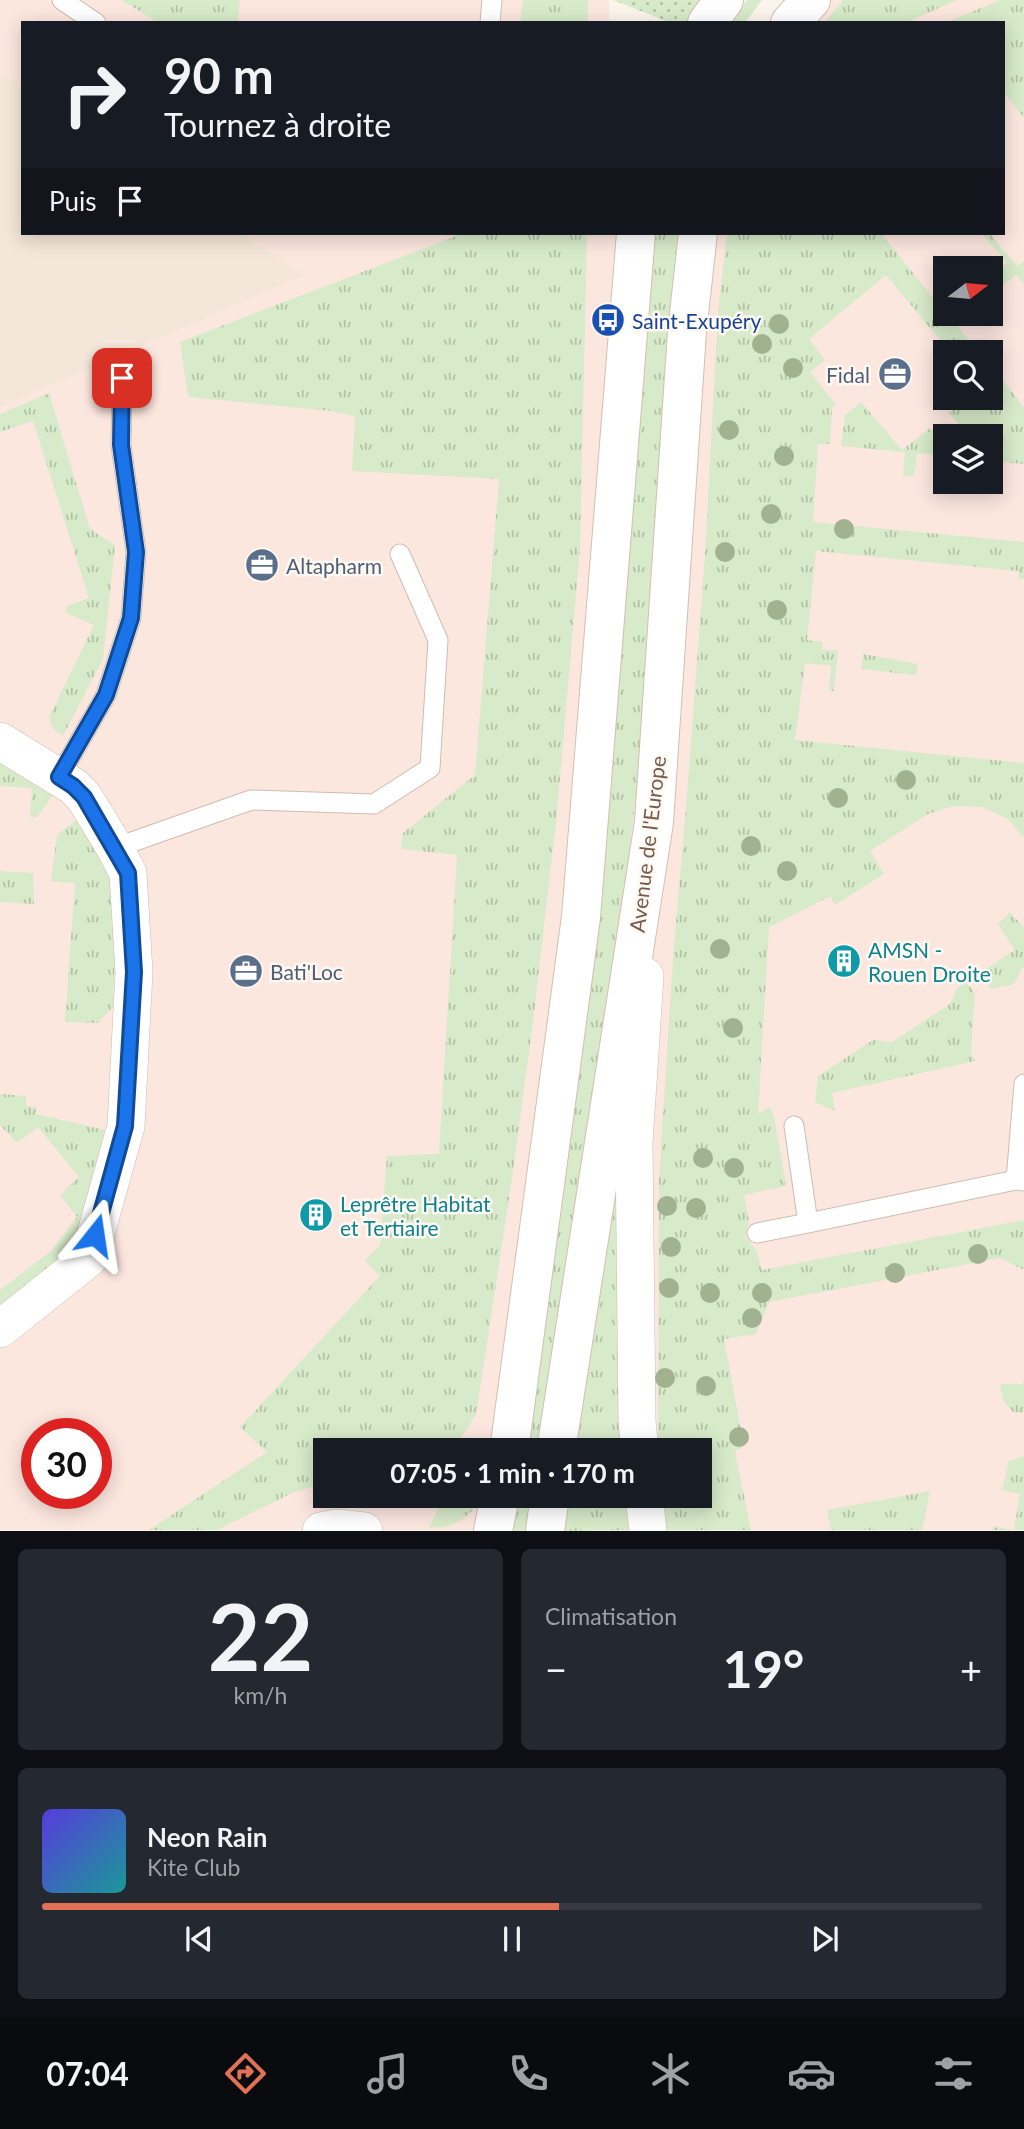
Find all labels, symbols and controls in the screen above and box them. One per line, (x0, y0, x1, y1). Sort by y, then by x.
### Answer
text: 90 m (164, 46, 274, 104)
icon: right (49, 49, 140, 140)
text: Tournez à droite (164, 105, 391, 144)
icon: arrive (111, 182, 149, 220)
text: Puis (49, 185, 97, 217)
north arrow (933, 256, 1003, 326)
map controls (933, 256, 1003, 494)
bus stop icon: Saint-Exupéry (589, 301, 627, 339)
place label: Saint-Exupéry (632, 308, 761, 333)
button: search (933, 340, 1003, 410)
pin (92, 348, 152, 408)
office icon: Fidal (876, 355, 914, 393)
icon: arrive (103, 359, 141, 397)
place label: Fidal (826, 362, 870, 387)
button: layers (933, 424, 1003, 494)
office icon: Altapharm (243, 546, 281, 584)
place label: Altapharm (286, 553, 382, 578)
street label: Avenue de l'Europe (624, 754, 670, 934)
place label: AMSN - Rouen Droite (868, 937, 991, 986)
building icon: AMSN - Rouen Droite (825, 942, 863, 980)
office icon: Bati'Loc (227, 952, 265, 990)
place label: Bati'Loc (270, 959, 343, 984)
place label: Leprêtre Habitat et Tertiaire (340, 1191, 491, 1240)
building icon: Leprêtre Habitat et Tertiaire (297, 1196, 335, 1234)
position arrow (58, 1198, 132, 1272)
speed limit sign: 30 (21, 1418, 112, 1509)
text: 07:05 · 1 min · 170 m (390, 1457, 635, 1489)
text: 22 (208, 1581, 313, 1690)
text: Climatisation (545, 1602, 677, 1630)
text: 19° (723, 1637, 804, 1699)
text: − (545, 1646, 567, 1692)
text: + (960, 1646, 982, 1692)
text: km/h (234, 1681, 287, 1709)
text: Neon Rain (147, 1821, 267, 1853)
text: Kite Club (147, 1853, 240, 1881)
icon: previous (180, 1920, 218, 1958)
icon: pause (493, 1920, 531, 1958)
icon: next (806, 1920, 844, 1958)
icon: directions (221, 2049, 270, 2098)
icon: music (363, 2049, 412, 2098)
icon: phone (504, 2049, 553, 2098)
icon: climate (646, 2049, 695, 2098)
icon: car (787, 2049, 836, 2098)
icon: filters (929, 2049, 978, 2098)
text: 07:04 (46, 2054, 129, 2093)

